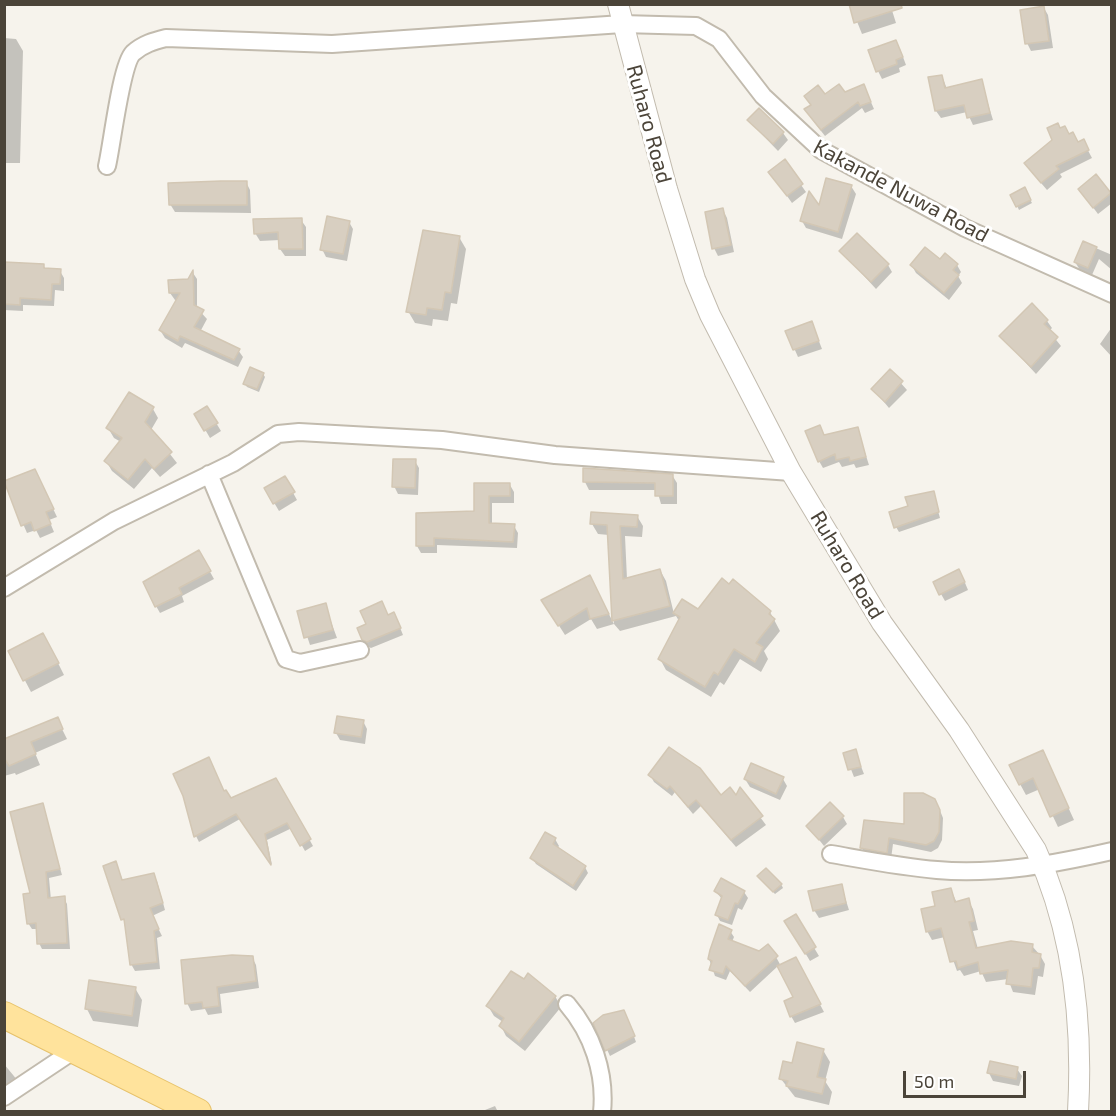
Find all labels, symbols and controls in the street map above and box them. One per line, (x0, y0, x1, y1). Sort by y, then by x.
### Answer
street label: Ruharo Road (621, 62, 677, 186)
street label: Kakande Nuwa Road (809, 134, 993, 248)
street label: Ruharo Road (805, 506, 889, 624)
scale bar (906, 1059, 1029, 1097)
text: 50 m (914, 1070, 954, 1092)

